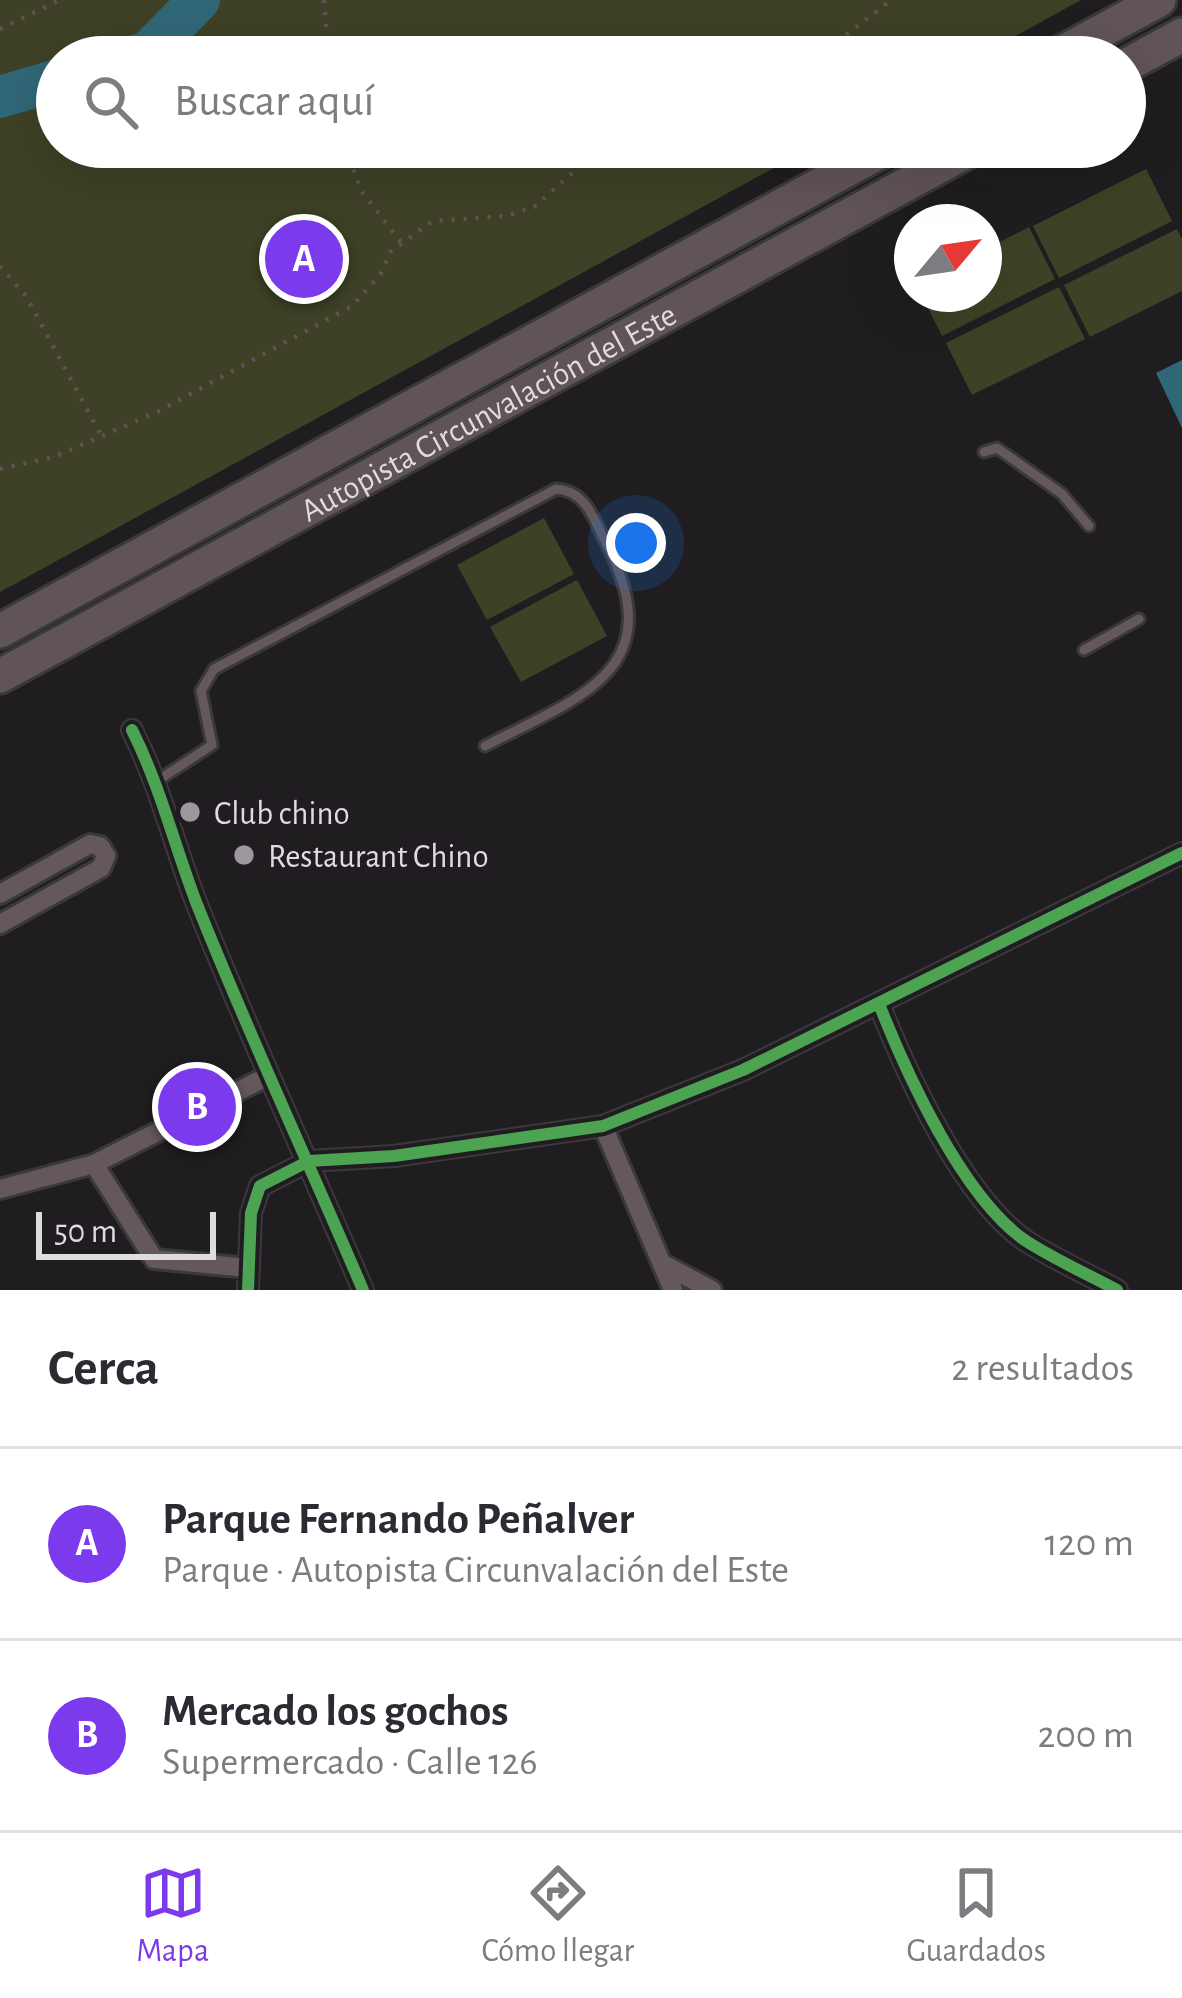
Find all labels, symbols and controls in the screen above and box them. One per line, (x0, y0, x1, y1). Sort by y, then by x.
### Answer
search box (36, 36, 1146, 168)
icon: search (78, 69, 144, 135)
text: Buscar aquí (174, 79, 374, 124)
north arrow (894, 204, 1002, 312)
pin: A (265, 214, 343, 304)
street label: Autopista Circunvalación del Este (296, 298, 682, 529)
your location (606, 513, 666, 573)
place label: Club chino (214, 798, 350, 831)
marker: Club chino (177, 799, 203, 825)
place label: Restaurant Chino (268, 841, 489, 874)
marker: Restaurant Chino (231, 842, 257, 868)
pin: B (158, 1062, 236, 1152)
scale bar (36, 1206, 216, 1259)
text: 50 m (54, 1216, 117, 1249)
text: Cerca (48, 1343, 159, 1394)
text: 2 resultados (951, 1349, 1134, 1388)
text: Parque Fernando Peñalver (162, 1497, 634, 1542)
text: A (75, 1524, 99, 1563)
text: 120 m (1045, 1524, 1134, 1563)
text: Parque · Autopista Circunvalación del Este (162, 1551, 789, 1590)
text: Mercado los gochos (162, 1689, 509, 1734)
text: B (76, 1716, 98, 1755)
text: 200 m (1037, 1716, 1134, 1755)
text: Supermercado · Calle 126 (162, 1743, 538, 1782)
tab: Mapa (136, 1860, 209, 1972)
tab: Cómo llegar (481, 1860, 634, 1972)
tab: Guardados (907, 1860, 1046, 1972)

